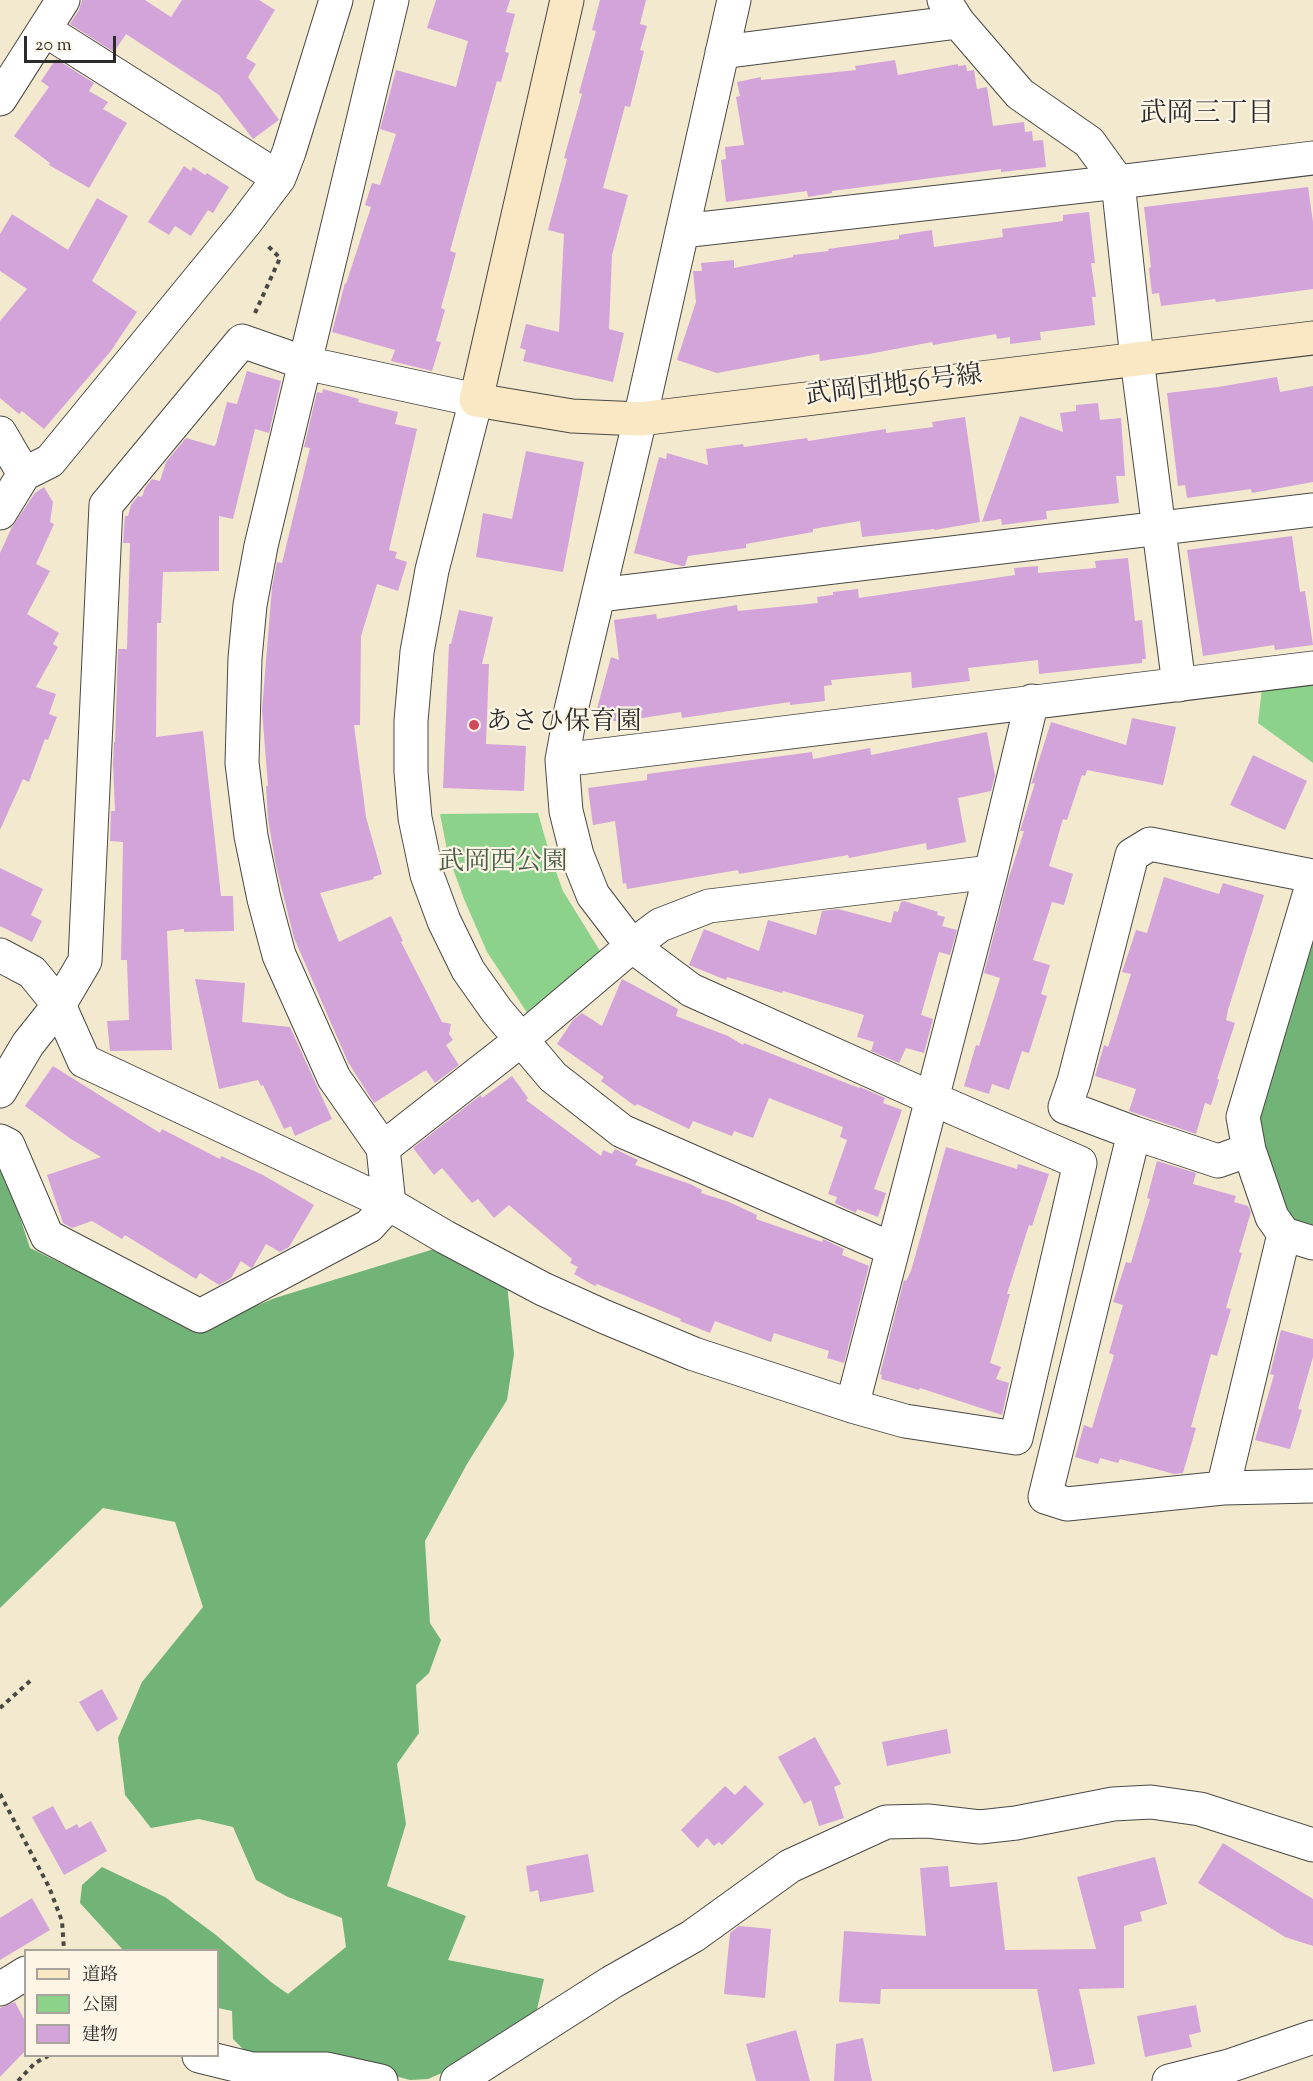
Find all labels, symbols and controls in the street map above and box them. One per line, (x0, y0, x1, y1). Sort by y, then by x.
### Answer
scale bar (27, 24, 118, 62)
text: 20 m (35, 33, 72, 59)
district label: 武岡三丁目 (1140, 100, 1274, 132)
street label: 武岡団地56号線 (804, 362, 984, 414)
place label: あさひ保育園 (486, 709, 642, 741)
marker: あさひ保育園 (467, 718, 481, 732)
park label: 武岡西公園 (438, 849, 568, 881)
legend (24, 1949, 219, 2057)
text: 道路 (82, 1963, 118, 1989)
text: 公園 (82, 1993, 118, 2019)
text: 建物 (82, 2023, 118, 2049)

